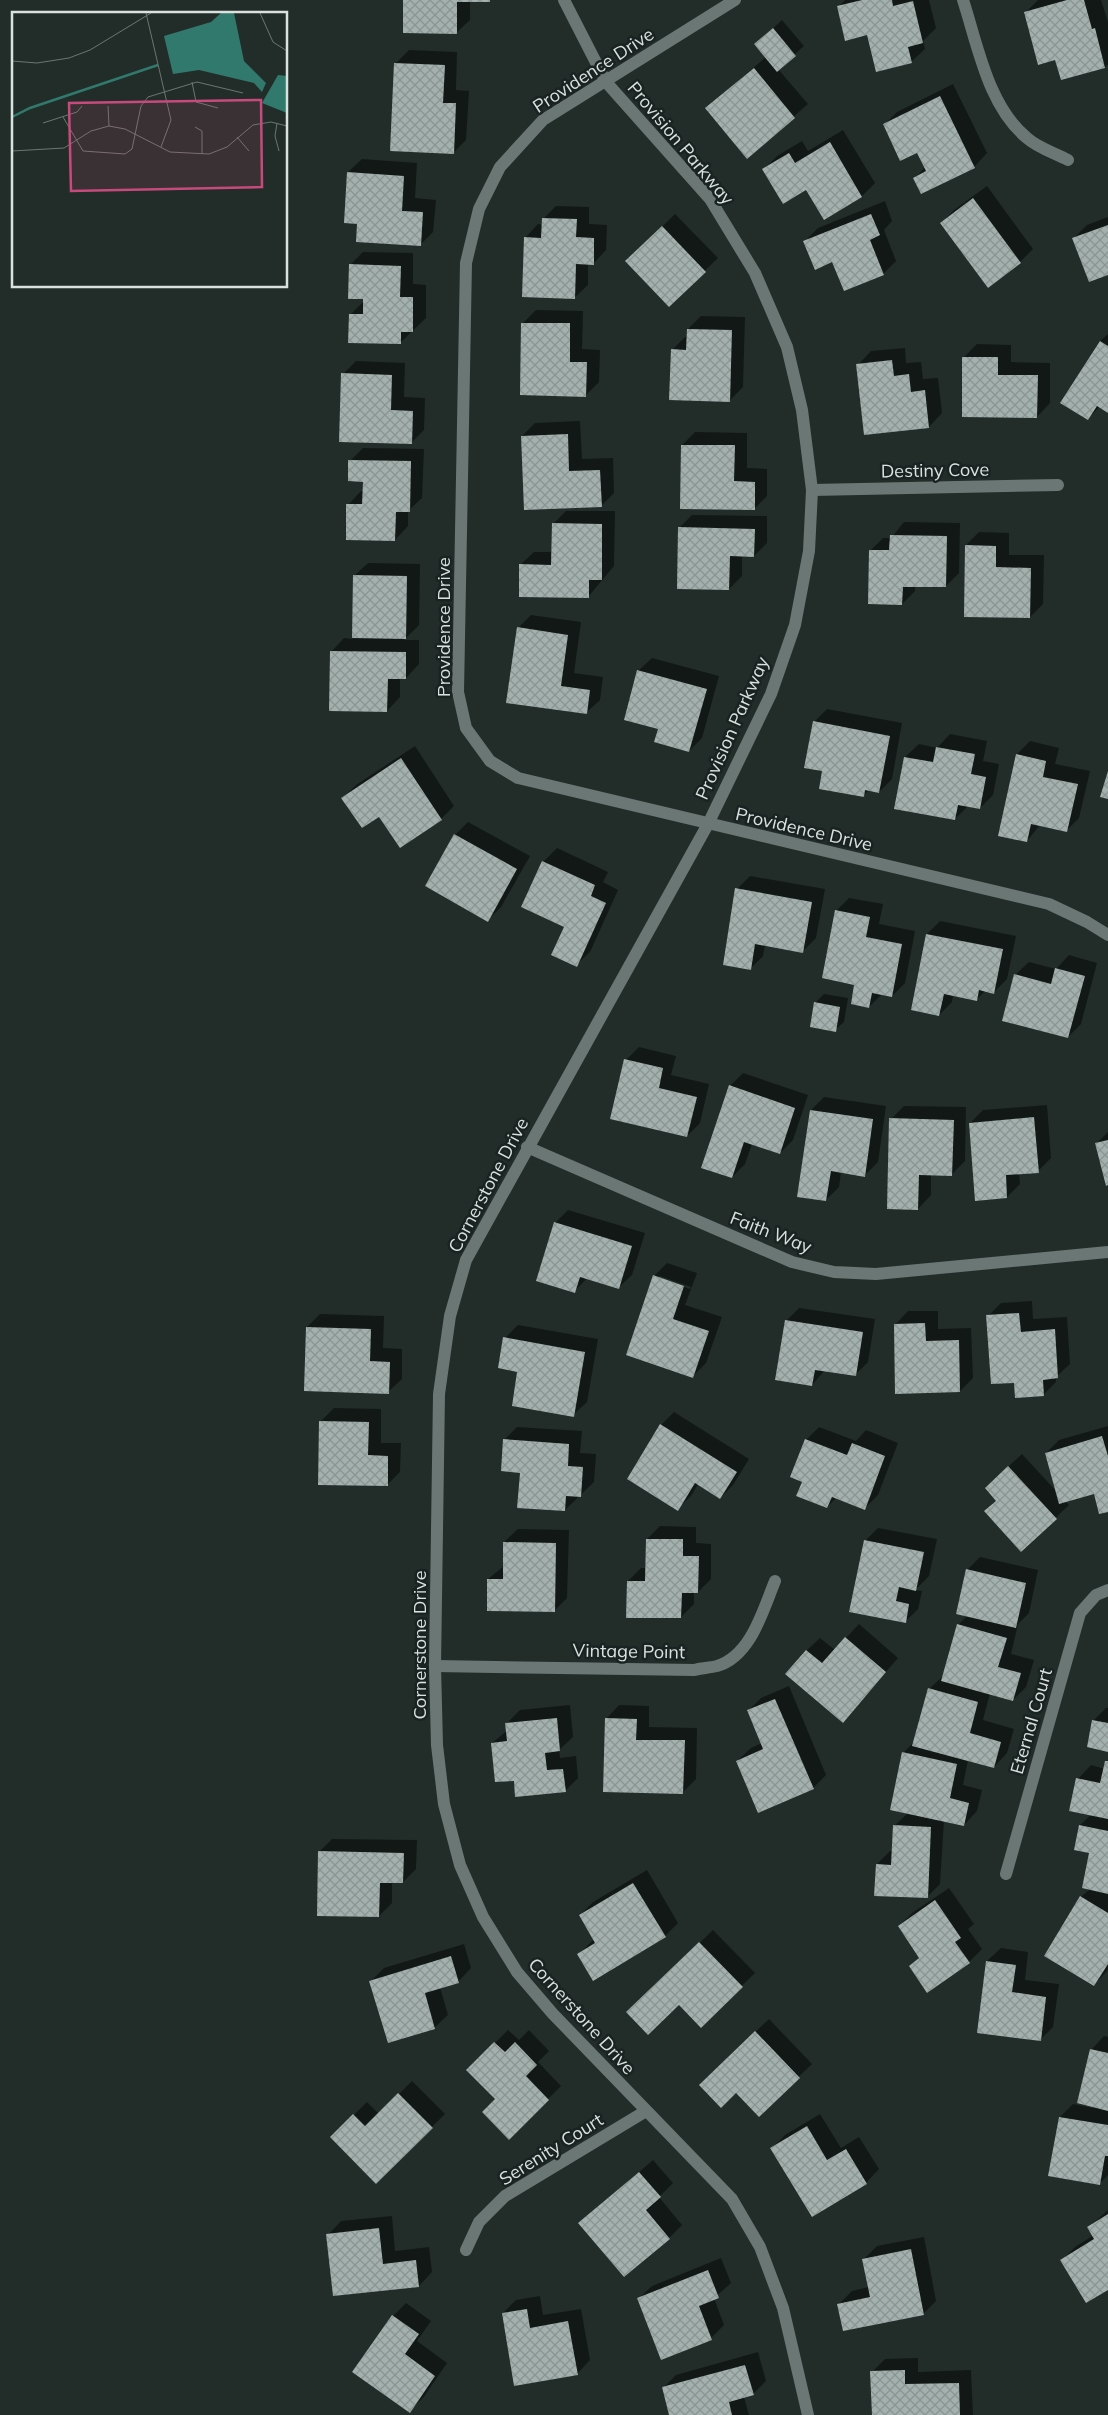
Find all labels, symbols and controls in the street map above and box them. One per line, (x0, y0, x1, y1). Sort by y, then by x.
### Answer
inset map (12, 12, 288, 288)
street label: Providence Drive (528, 22, 658, 118)
street label: Provision Parkway (623, 77, 740, 210)
street label: Destiny Cove (881, 458, 989, 482)
street label: Providence Drive (432, 557, 455, 697)
street label: Provision Parkway (690, 653, 774, 803)
street label: Providence Drive (733, 802, 875, 856)
street label: Cornerstone Drive (443, 1114, 533, 1256)
street label: Faith Way (727, 1206, 816, 1258)
street label: Cornerstone Drive (408, 1570, 431, 1720)
street label: Vintage Point (573, 1639, 685, 1663)
street label: Eternal Court (1005, 1665, 1057, 1777)
street label: Cornerstone Drive (524, 1953, 640, 2079)
street label: Serenity Court (495, 2108, 607, 2190)

